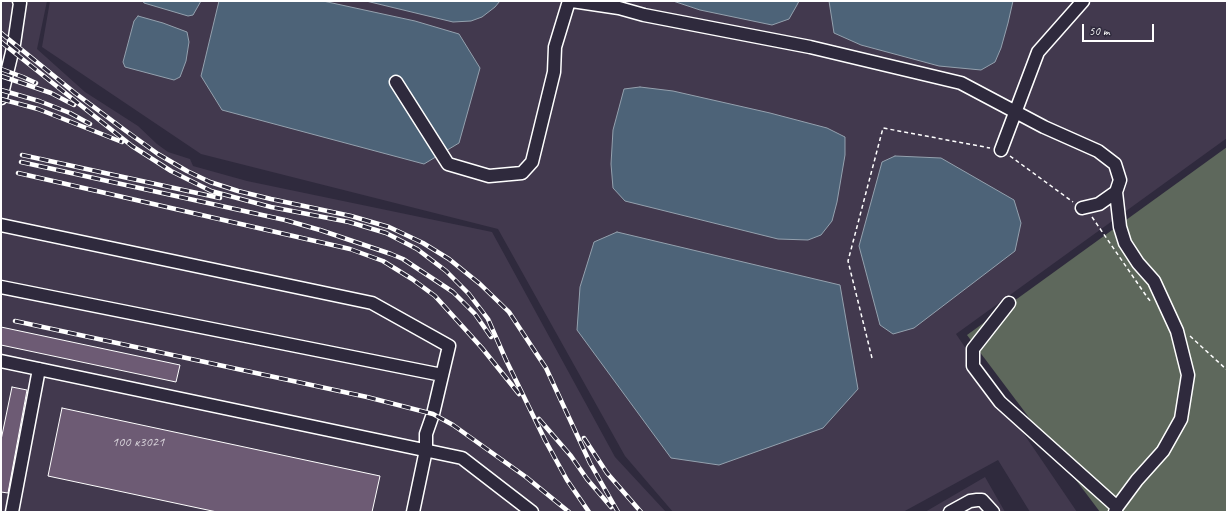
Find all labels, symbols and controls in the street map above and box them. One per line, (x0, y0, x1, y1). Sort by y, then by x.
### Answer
scale bar (1084, 16, 1156, 42)
text: 50 m (1089, 23, 1109, 39)
house number: 100 к3021 (112, 434, 164, 450)

